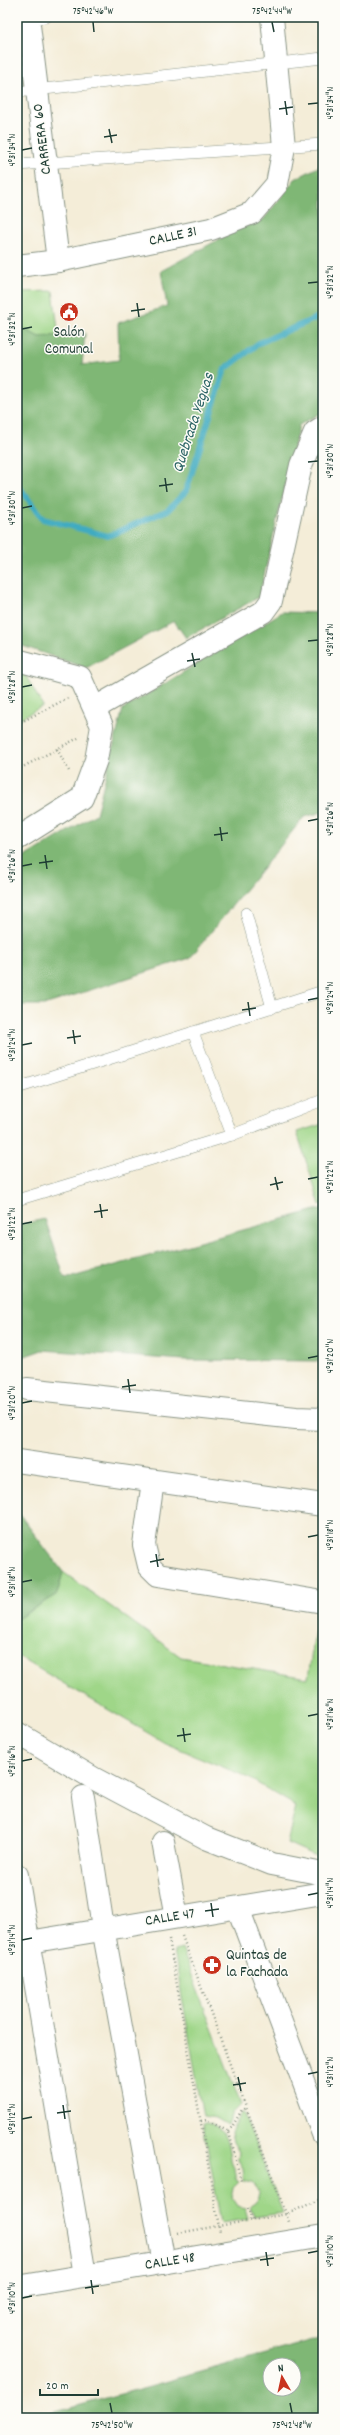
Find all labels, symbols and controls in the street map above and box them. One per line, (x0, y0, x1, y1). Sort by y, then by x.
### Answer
text: 75°42'46"W (73, 5, 114, 19)
text: 75°42'44"W (252, 5, 292, 19)
text: 4°31'34"N (324, 86, 338, 120)
street label: CARRERA 60 (28, 102, 58, 176)
text: 4°31'34"N (6, 133, 20, 167)
street label: CALLE 31 (147, 221, 199, 253)
text: 4°31'32"N (324, 265, 338, 299)
public building icon: Salón Comunal (58, 301, 80, 323)
text: 4°31'32"N (6, 312, 20, 346)
place label: Salón Comunal (45, 322, 94, 361)
water label: Quebrada Yeguas (167, 369, 221, 476)
text: 4°31'30"N (324, 444, 338, 478)
text: 4°31'30"N (6, 491, 20, 525)
text: 4°31'28"N (324, 624, 338, 656)
text: 4°31'28"N (6, 671, 20, 703)
text: 4°31'26"N (324, 802, 338, 836)
text: 4°31'26"N (6, 849, 20, 883)
text: 4°31'24"N (324, 981, 338, 1014)
text: 4°31'24"N (6, 1028, 20, 1061)
text: 4°31'22"N (324, 1160, 338, 1194)
text: 4°31'22"N (6, 1207, 20, 1241)
text: 4°31'20"N (324, 1339, 338, 1373)
text: 4°31'20"N (6, 1386, 20, 1420)
text: 4°31'18"N (324, 1520, 338, 1550)
text: 4°31'18"N (6, 1567, 20, 1597)
text: 4°31'16"N (324, 1698, 338, 1730)
text: 4°31'16"N (6, 1745, 20, 1777)
text: 4°31'14"N (324, 1878, 338, 1908)
street label: CALLE 47 (144, 1903, 197, 1933)
text: 4°31'14"N (6, 1925, 20, 1955)
place label: Quintas de la Fachada (226, 1945, 289, 1984)
pharmacy icon: Quintas de la Fachada (201, 1954, 223, 1976)
text: 4°31'12"N (324, 2056, 338, 2088)
text: 4°31'12"N (6, 2103, 20, 2135)
text: 4°31'10"N (324, 2235, 338, 2267)
street label: CALLE 48 (143, 2247, 197, 2277)
text: 4°31'10"N (6, 2282, 20, 2314)
north arrow (262, 2357, 302, 2397)
text: N (277, 2361, 285, 2377)
scale bar (40, 2371, 98, 2397)
text: 20 m (46, 2378, 69, 2395)
text: 75°42'50"W (91, 2419, 133, 2433)
text: 75°42'48"W (272, 2419, 312, 2433)

